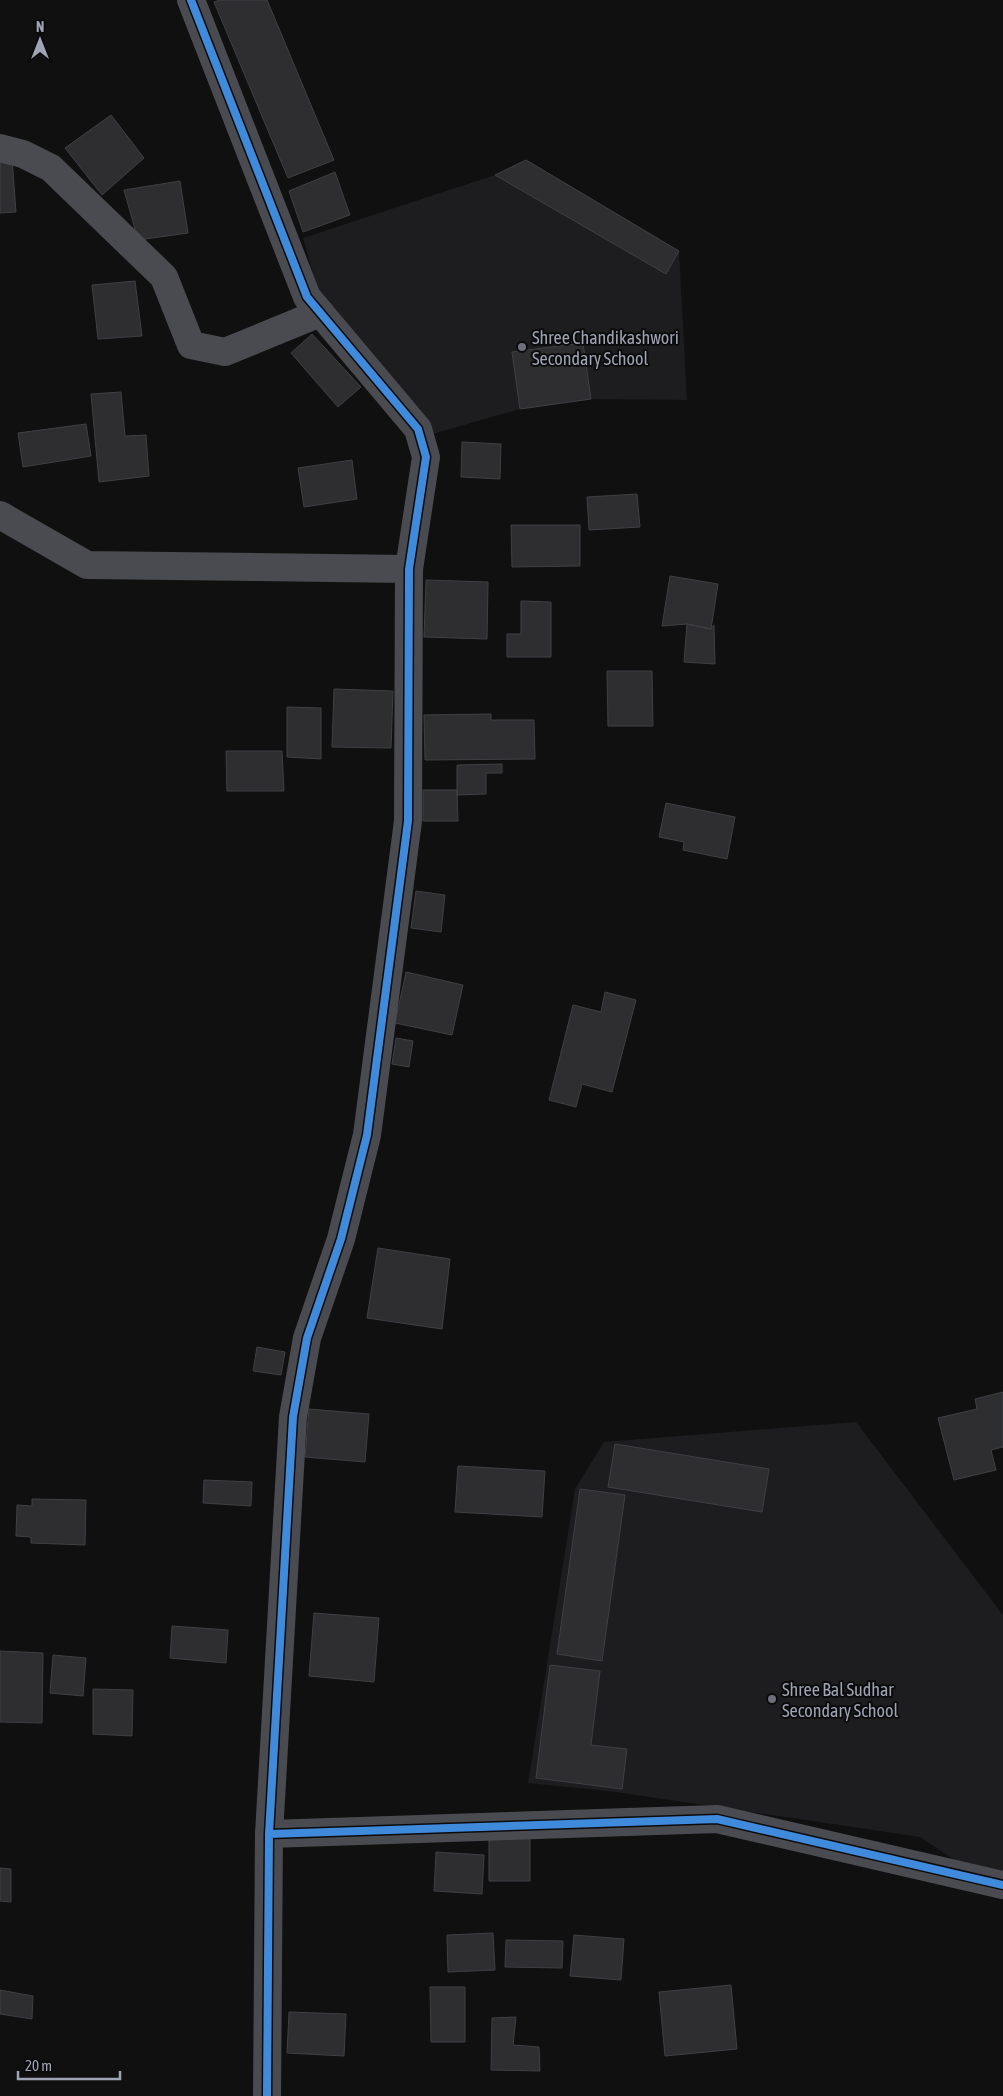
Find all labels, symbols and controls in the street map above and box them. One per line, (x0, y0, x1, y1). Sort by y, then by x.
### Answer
north arrow (15, 15, 65, 65)
text: N (36, 19, 44, 35)
place label: Shree Chandikashwori Secondary School (532, 327, 679, 369)
marker: Shree Chandikashwori Secondary School (516, 341, 528, 353)
place label: Shree Bal Sudhar Secondary School (782, 1679, 898, 1721)
marker: Shree Bal Sudhar Secondary School (766, 1693, 778, 1705)
scale bar (18, 2048, 120, 2080)
text: 20 m (25, 2057, 52, 2074)

